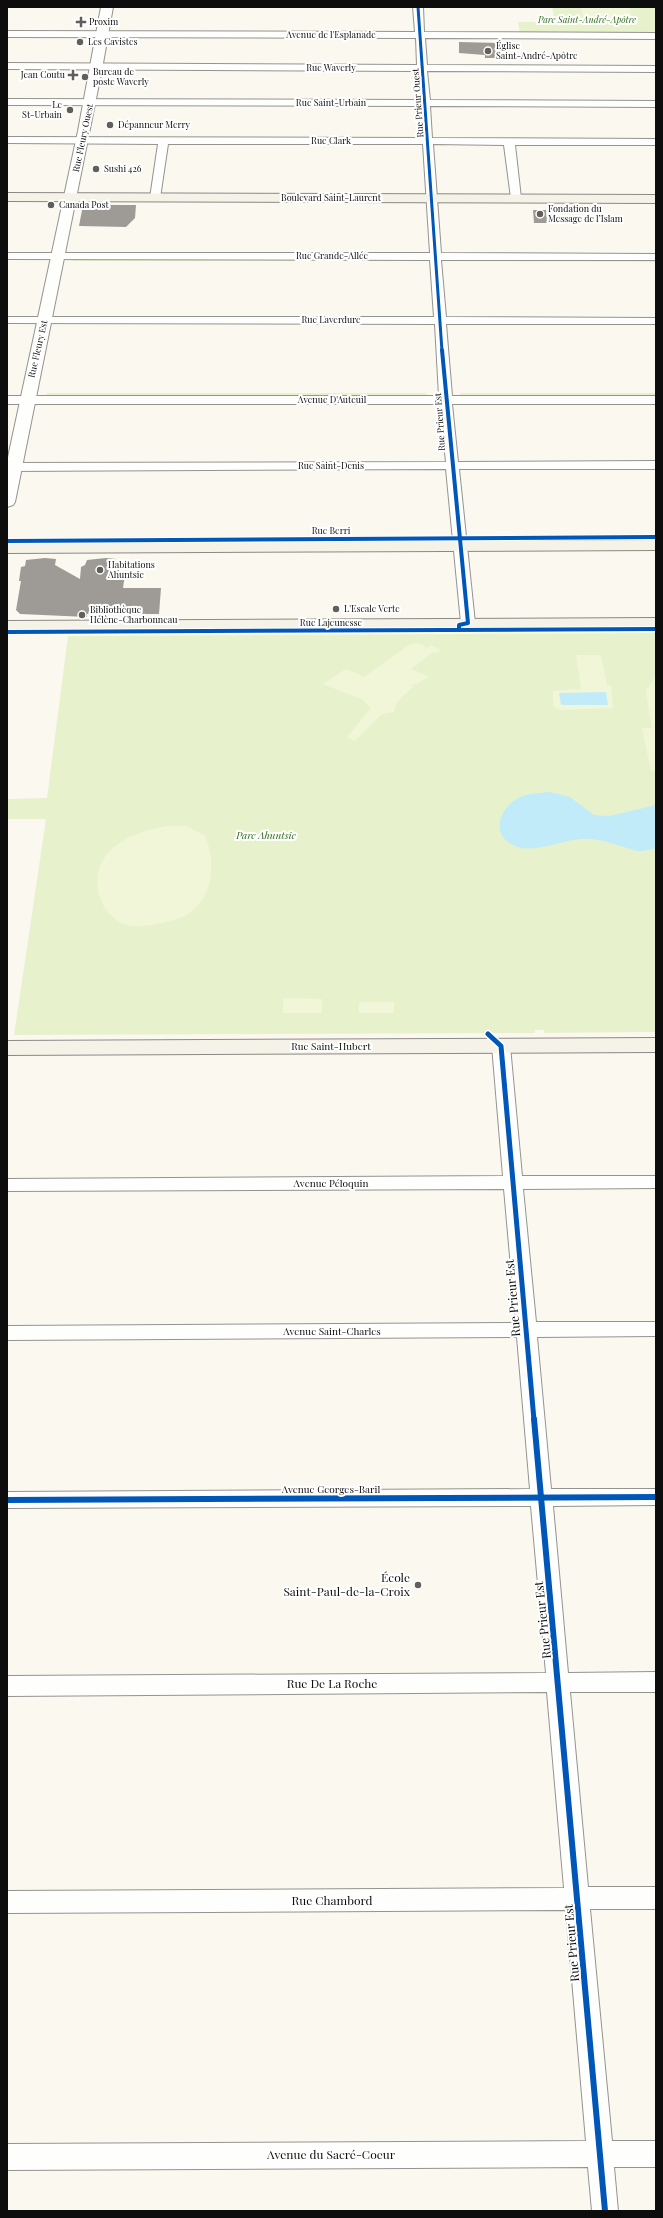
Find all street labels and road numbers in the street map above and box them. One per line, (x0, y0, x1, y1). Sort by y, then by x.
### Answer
street label: Avenue de l'Esplanade (285, 28, 376, 40)
street label: Rue Waverly (306, 61, 356, 73)
street label: Rue Prieur Ouest (409, 67, 425, 138)
street label: Rue Saint-Urbain (296, 96, 367, 108)
street label: Rue Fleury Ouest (69, 102, 95, 173)
street label: Rue Clark (311, 134, 351, 146)
street label: Boulevard Saint-Laurent (281, 191, 382, 203)
street label: Rue Grande-Allée (296, 249, 369, 261)
street label: Rue Laverdure (301, 313, 361, 325)
street label: Rue Fleury Est (25, 318, 50, 379)
street label: Rue Prieur Est (431, 392, 447, 452)
street label: Avenue D'Auteuil (297, 393, 367, 405)
street label: Rue Saint-Denis (298, 459, 364, 471)
street label: Rue Berri (312, 524, 351, 536)
street label: Rue Lajeunesse (300, 616, 363, 628)
street label: Rue Saint-Hubert (291, 1039, 371, 1053)
street label: Avenue Péloquin (293, 1176, 368, 1190)
street label: Rue Prieur Est (501, 1258, 523, 1338)
street label: Avenue Saint-Charles (282, 1324, 381, 1338)
street label: Avenue Georges-Baril (281, 1482, 380, 1496)
street label: Rue Prieur Est (530, 1580, 554, 1660)
street label: Rue De La Roche (287, 1675, 377, 1691)
street label: Rue Chambord (291, 1892, 373, 1908)
street label: Rue Prieur Est (560, 1903, 582, 1983)
street label: Avenue du Sacré-Coeur (266, 2146, 396, 2162)

